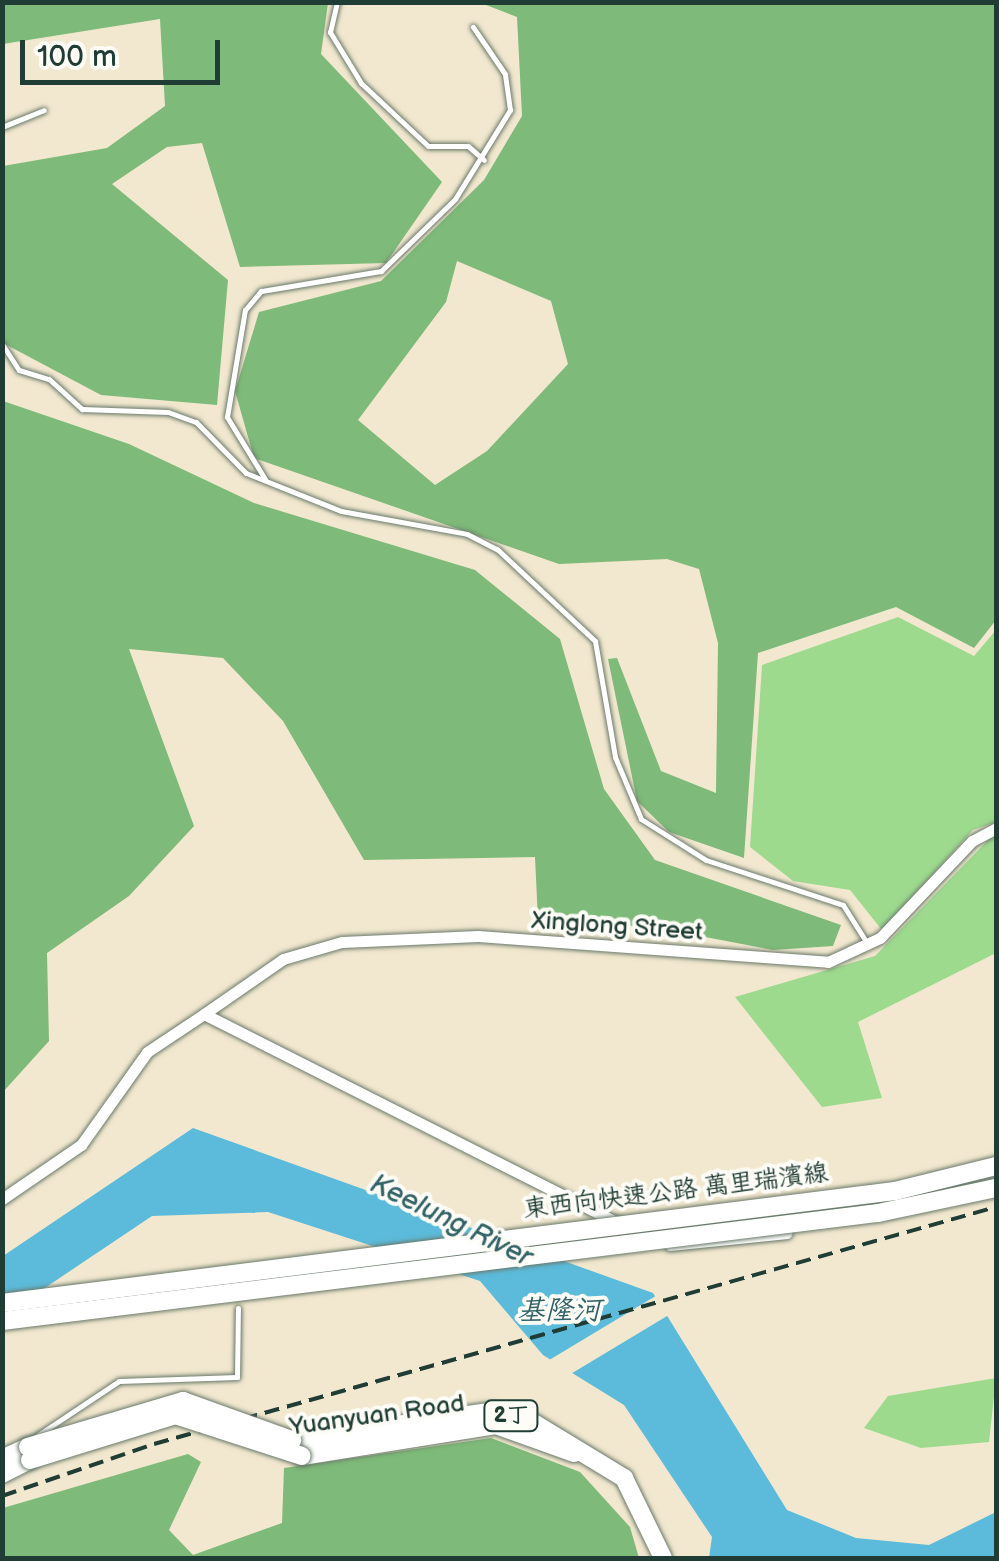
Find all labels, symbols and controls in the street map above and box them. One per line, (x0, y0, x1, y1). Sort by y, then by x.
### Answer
scale bar (25, 20, 225, 82)
text: 100 m (37, 39, 117, 75)
street label: Xinglong Street (530, 906, 704, 948)
street label: 東西向快速公路 萬里瑞濱線 (522, 1158, 830, 1226)
water label: Keelung River (364, 1167, 538, 1275)
water label: 基隆河 (517, 1294, 601, 1328)
street label: Yuanyuan Road (288, 1389, 466, 1443)
road number: 2丁 (481, 1399, 541, 1433)

